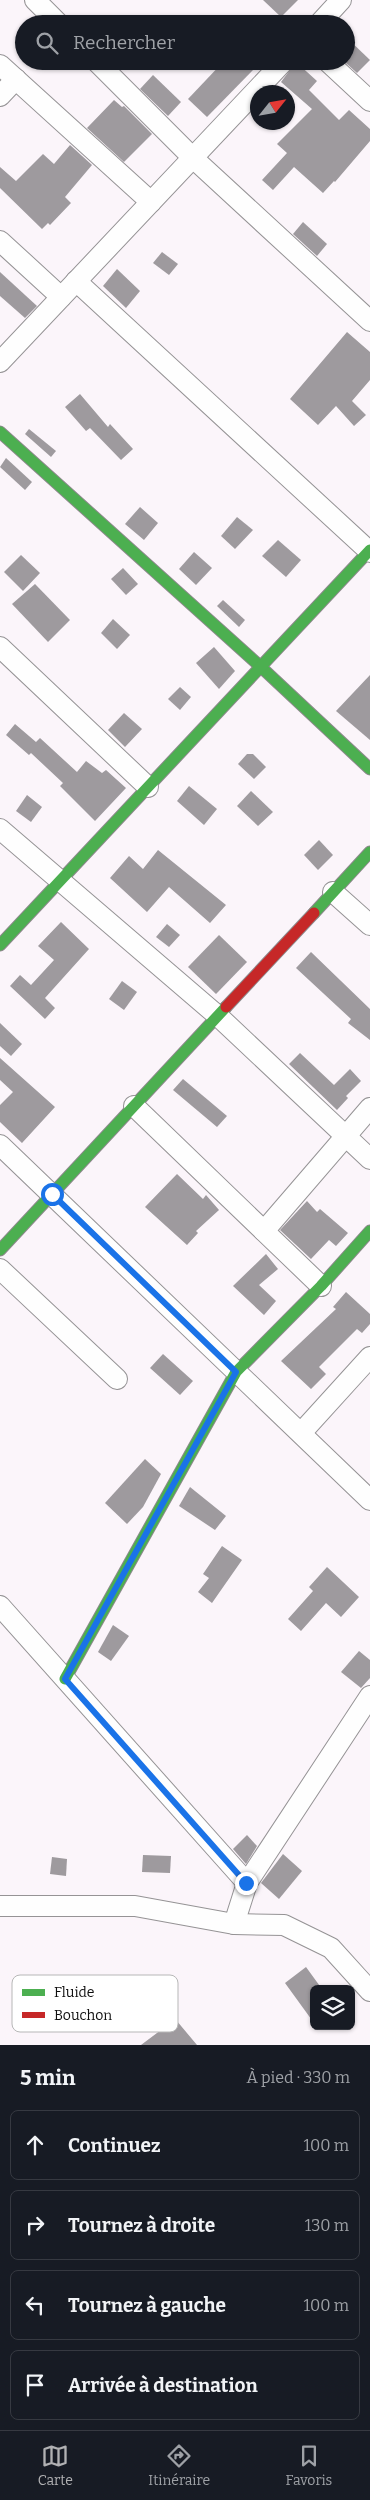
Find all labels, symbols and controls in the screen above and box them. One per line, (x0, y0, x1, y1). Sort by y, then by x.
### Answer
search box (15, 15, 355, 70)
icon: search (33, 29, 61, 57)
text: Rechercher (73, 31, 175, 54)
north arrow (250, 85, 295, 130)
route start (41, 1183, 64, 1206)
route end (235, 1872, 258, 1895)
legend (12, 1975, 178, 2032)
text: Fluide (54, 1984, 95, 2001)
map controls (310, 1985, 355, 2030)
button: layers (310, 1985, 355, 2030)
text: Bouchon (54, 2007, 112, 2024)
text: 5 min (20, 2065, 76, 2091)
text: À pied · 330 m (246, 2068, 350, 2087)
icon: ahead (21, 2131, 49, 2159)
text: Continuez (68, 2134, 161, 2157)
text: 100 m (304, 2136, 349, 2155)
icon: right (21, 2211, 49, 2239)
text: Tournez à droite (68, 2214, 215, 2237)
text: 130 m (305, 2216, 349, 2235)
icon: left (21, 2291, 49, 2319)
text: Tournez à gauche (68, 2294, 226, 2317)
text: 100 m (304, 2296, 349, 2315)
icon: arrive (21, 2371, 49, 2399)
text: Arrivée à destination (68, 2374, 258, 2397)
tab: Carte (38, 2442, 73, 2489)
tab: Itinéraire (148, 2442, 210, 2489)
tab: Favoris (285, 2442, 332, 2489)

